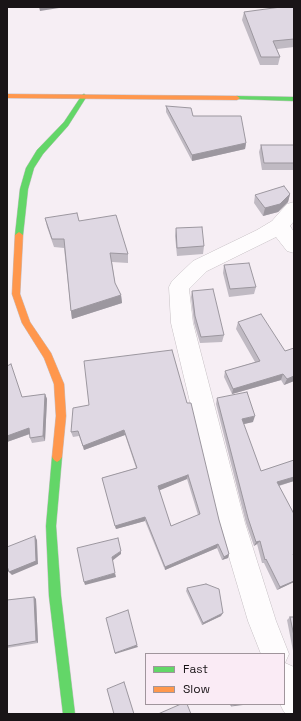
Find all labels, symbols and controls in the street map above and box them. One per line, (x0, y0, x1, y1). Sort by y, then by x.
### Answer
legend (145, 653, 285, 705)
text: Fast (183, 661, 208, 677)
text: Slow (183, 681, 210, 697)

